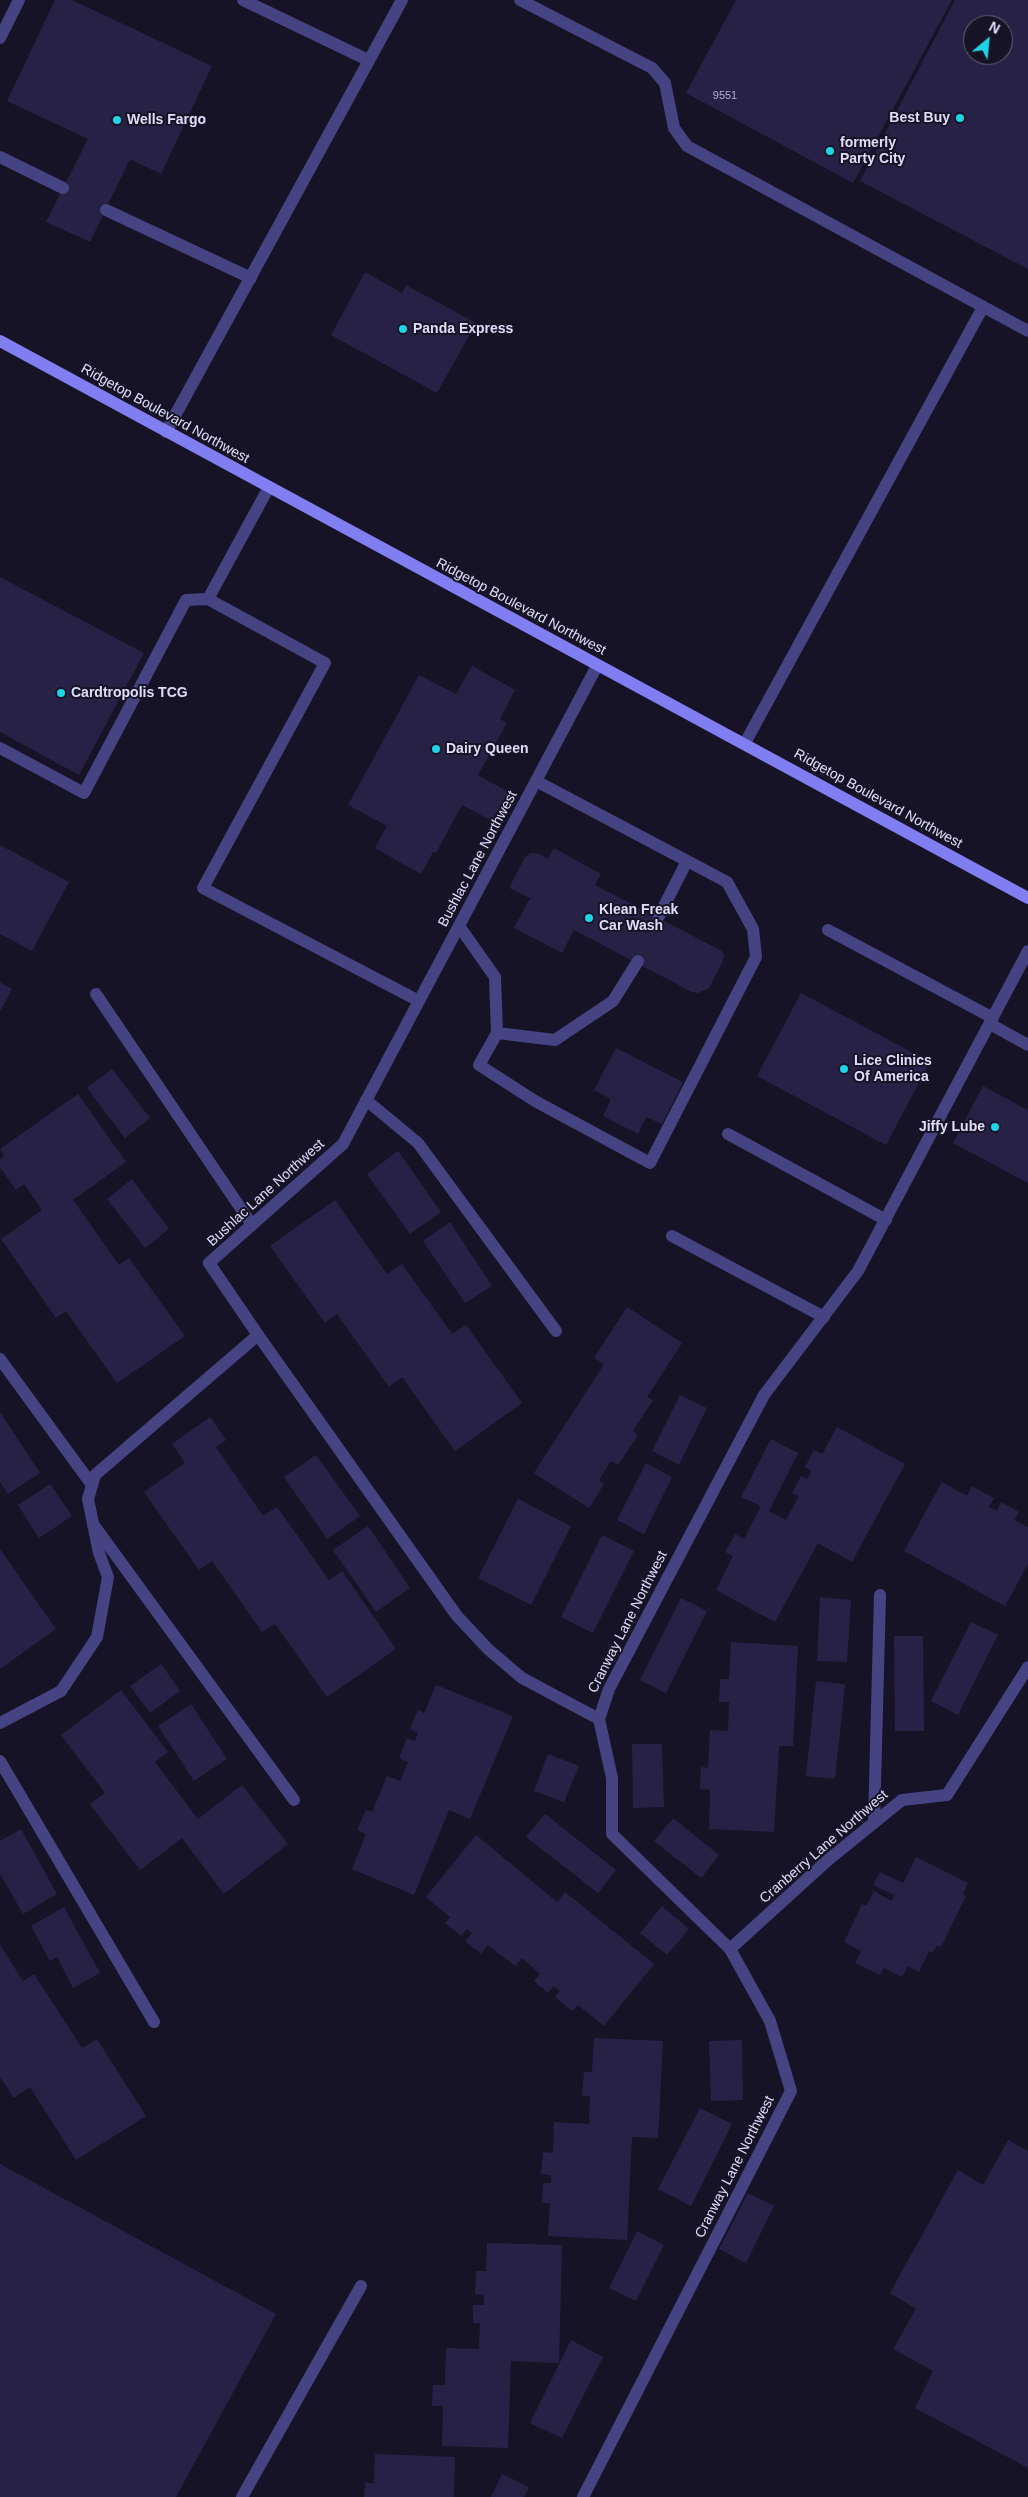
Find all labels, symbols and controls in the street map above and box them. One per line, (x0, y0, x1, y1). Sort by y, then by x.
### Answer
north arrow (963, 15, 1013, 65)
text: N (986, 18, 1003, 37)
house number: 9551 (713, 89, 737, 103)
place label: Best Buy (889, 110, 950, 126)
place label: Wells Fargo (127, 112, 206, 128)
marker: Best Buy (954, 112, 966, 124)
marker: Wells Fargo (111, 114, 123, 126)
place label: formerly Party City (840, 135, 905, 168)
marker: formerly Party City (824, 145, 836, 157)
place label: Panda Express (413, 321, 513, 337)
marker: Panda Express (397, 323, 409, 335)
street label: Ridgetop Boulevard Northwest (78, 361, 252, 467)
street label: Ridgetop Boulevard Northwest (433, 555, 609, 659)
place label: Cardtropolis TCG (71, 685, 188, 701)
marker: Cardtropolis TCG (55, 687, 67, 699)
place label: Dairy Queen (446, 741, 528, 757)
marker: Dairy Queen (430, 743, 442, 755)
street label: Ridgetop Boulevard Northwest (791, 746, 965, 852)
street label: Bushlac Lane Northwest (435, 788, 521, 930)
place label: Klean Freak Car Wash (599, 902, 678, 934)
marker: Klean Freak Car Wash (583, 912, 595, 924)
place label: Lice Clinics Of America (854, 1053, 932, 1086)
marker: Lice Clinics Of America (838, 1063, 850, 1075)
place label: Jiffy Lube (919, 1119, 985, 1135)
marker: Jiffy Lube (989, 1121, 1001, 1133)
street label: Bushlac Lane Northwest (204, 1136, 328, 1250)
street label: Cranway Lane Northwest (585, 1548, 671, 1696)
street label: Cranberry Lane Northwest (757, 1787, 891, 1907)
street label: Cranway Lane Northwest (692, 2093, 778, 2241)

